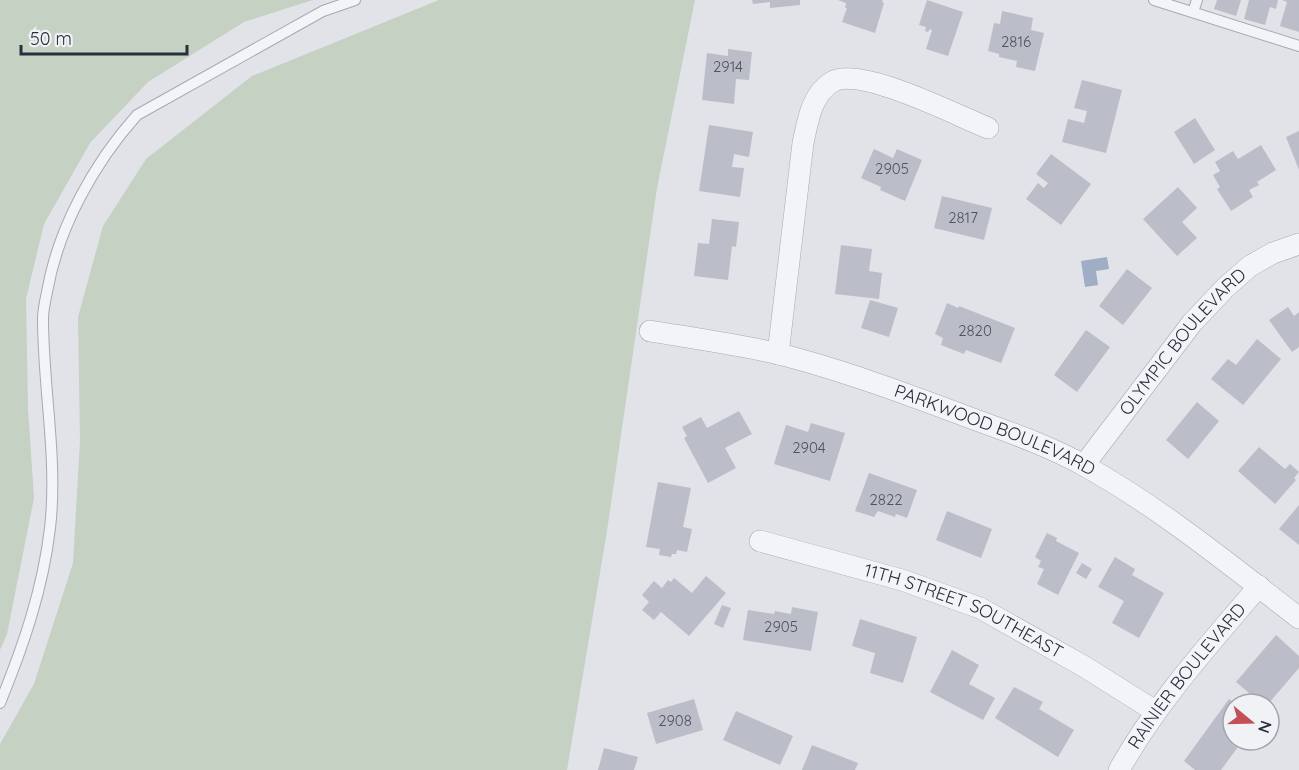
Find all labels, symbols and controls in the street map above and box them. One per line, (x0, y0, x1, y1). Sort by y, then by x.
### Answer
scale bar (21, 18, 188, 56)
text: 50 m (30, 27, 72, 50)
house number: 2816 (1001, 32, 1031, 51)
house number: 2914 (713, 57, 743, 76)
house number: 2905 (875, 159, 909, 178)
house number: 2817 (948, 208, 978, 227)
street label: OLYMPIC BOULEVARD (1114, 263, 1250, 420)
house number: 2820 (958, 321, 992, 340)
street label: PARKWOOD BOULEVARD (891, 379, 1100, 481)
house number: 2904 (792, 438, 826, 457)
house number: 2822 (869, 490, 903, 509)
street label: 11TH STREET SOUTHEAST (862, 558, 1067, 663)
street label: RAINIER BOULEVARD (1122, 598, 1251, 753)
house number: 2905 (764, 617, 798, 636)
north arrow (1221, 692, 1281, 752)
house number: 2908 (658, 711, 692, 730)
text: N (1254, 718, 1277, 736)

